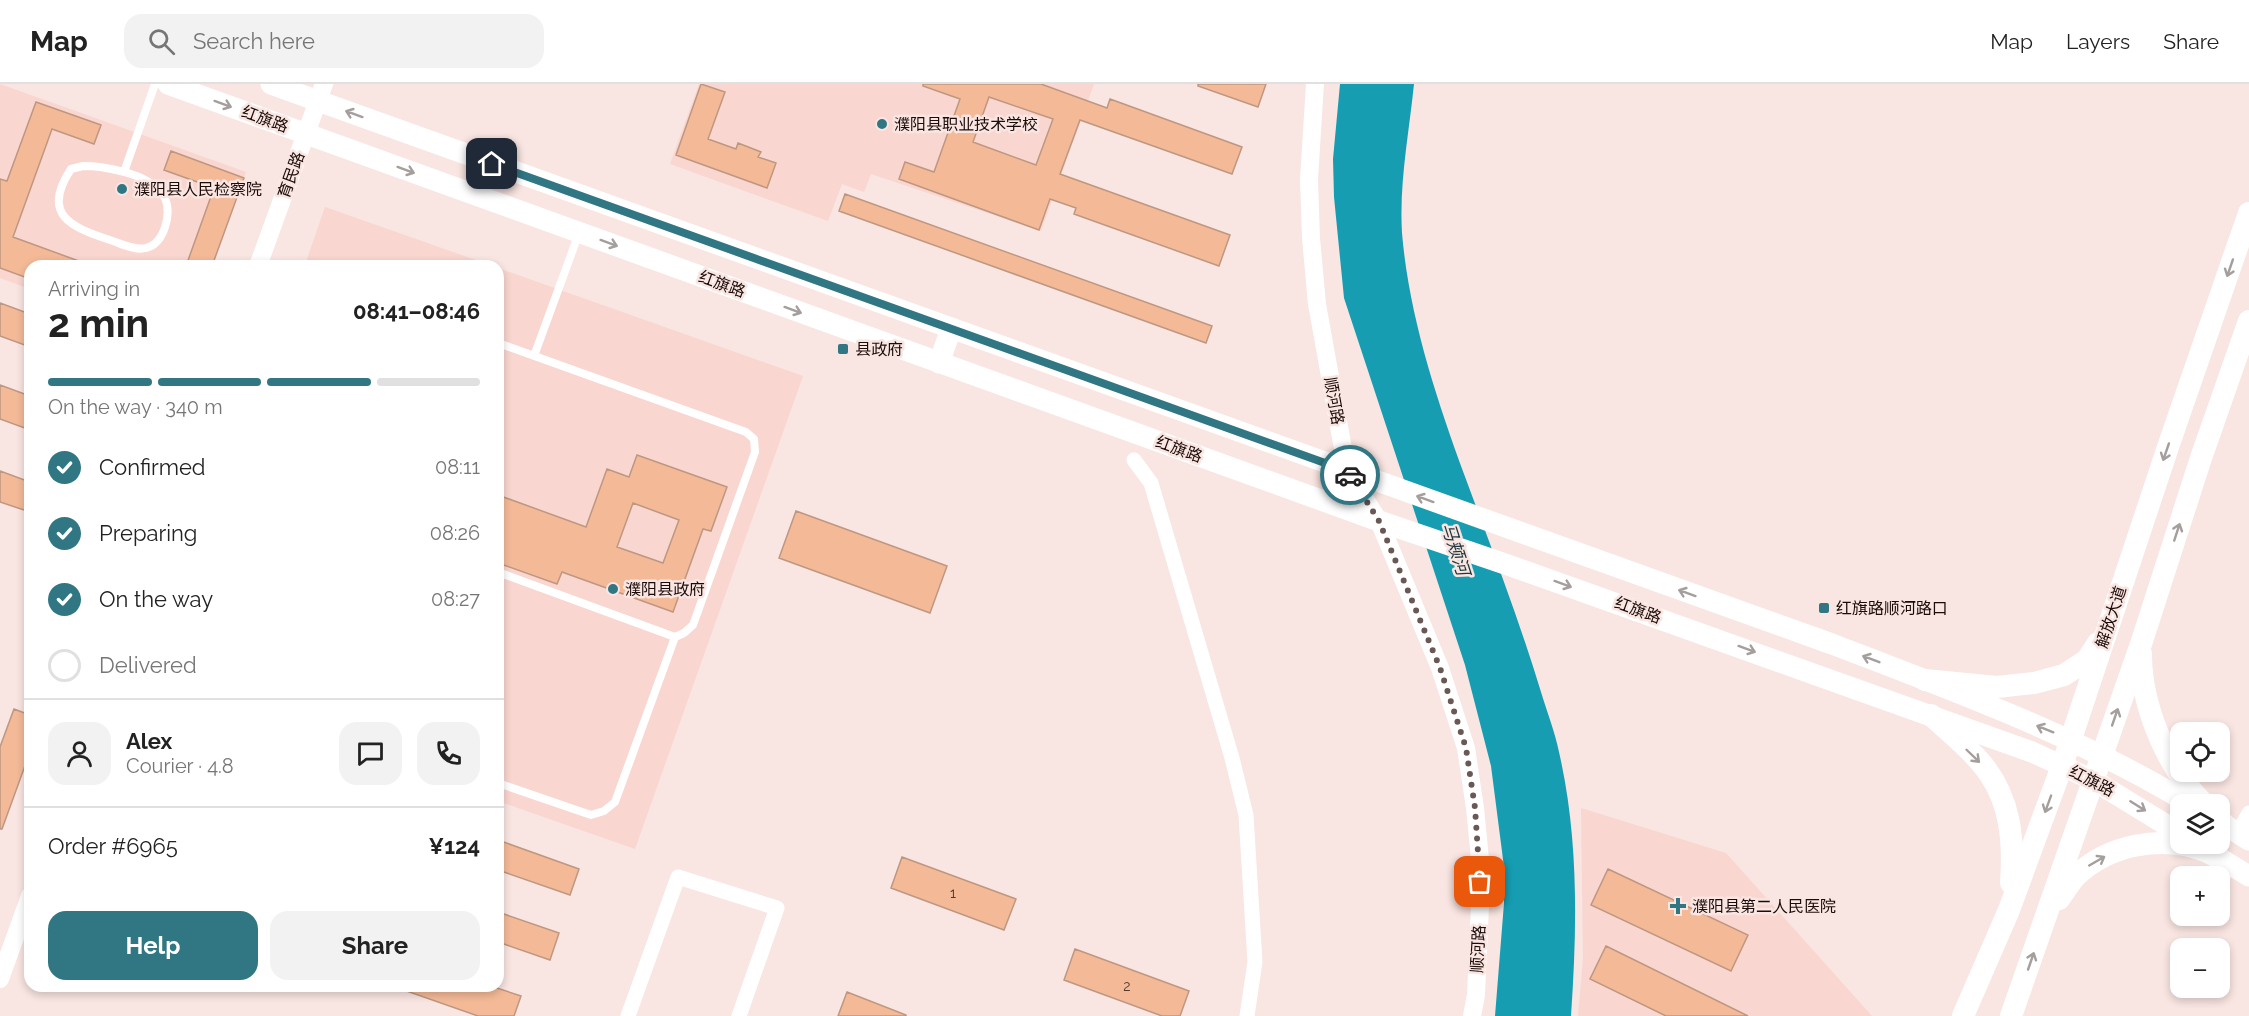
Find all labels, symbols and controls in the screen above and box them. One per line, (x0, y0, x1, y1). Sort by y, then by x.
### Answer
search box (124, 14, 544, 68)
text: Map (30, 25, 88, 58)
icon: search (145, 25, 178, 58)
text: Search here (193, 28, 315, 54)
text: Map (1990, 29, 2033, 54)
text: Layers (2066, 29, 2130, 54)
text: Share (2163, 29, 2219, 54)
one-way arrow (213, 99, 232, 110)
street label: 红旗路 (239, 102, 291, 136)
one-way arrow (345, 108, 364, 119)
place label: 濮阳县职业技术学校 (894, 115, 1038, 134)
marker: 濮阳县职业技术学校 (875, 117, 889, 131)
pin (466, 138, 517, 189)
icon: home (475, 147, 508, 180)
street label: 育民路 (274, 149, 308, 201)
one-way arrow (396, 165, 415, 176)
place label: 濮阳县人民检察院 (134, 180, 262, 199)
marker: 濮阳县人民检察院 (115, 182, 129, 196)
one-way arrow (600, 239, 618, 250)
one-way arrow (2223, 258, 2234, 277)
street label: 红旗路 (696, 267, 748, 301)
text: Arriving in (48, 277, 140, 301)
text: 08:41–08:46 (353, 298, 480, 324)
text: 2 min (48, 300, 149, 346)
one-way arrow (783, 305, 802, 316)
place label: 县政府 (855, 340, 903, 359)
marker: 县政府 (836, 342, 850, 356)
street label: 顺河路 (1320, 376, 1348, 426)
text: On the way · 340 m (48, 395, 223, 419)
street label: 红旗路 (1153, 432, 1205, 466)
one-way arrow (2160, 442, 2171, 461)
courier (1320, 445, 1380, 505)
icon: check (48, 451, 81, 484)
text: Confirmed (99, 454, 206, 480)
text: 08:11 (435, 455, 480, 479)
icon: car (1334, 459, 1367, 492)
one-way arrow (1417, 493, 1435, 504)
icon: check (48, 517, 81, 550)
text: Preparing (99, 520, 197, 546)
water label: 马颊河 (1438, 520, 1475, 581)
text: 08:26 (430, 521, 480, 545)
one-way arrow (2173, 523, 2184, 542)
place label: 濮阳县政府 (625, 580, 705, 599)
one-way arrow (1553, 580, 1572, 591)
marker: 濮阳县政府 (606, 582, 620, 596)
icon: check (48, 583, 81, 616)
street label: 解放大道 (2092, 584, 2130, 650)
text: On the way (99, 586, 213, 612)
one-way arrow (1679, 586, 1697, 597)
text: 08:27 (431, 587, 480, 611)
street label: 红旗路 (1612, 593, 1664, 627)
place label: 红旗路顺河路口 (1836, 599, 1948, 618)
marker: 红旗路顺河路口 (1817, 601, 1831, 615)
one-way arrow (1737, 645, 1756, 656)
text: Delivered (99, 652, 197, 678)
one-way arrow (1862, 653, 1881, 664)
one-way arrow (2111, 708, 2122, 727)
button: person (48, 722, 111, 785)
button: chat (339, 722, 402, 785)
button: phone (417, 722, 480, 785)
map controls (2170, 722, 2230, 998)
button: locate (2170, 722, 2230, 782)
one-way arrow (2036, 723, 2055, 734)
text: Alex (126, 728, 172, 754)
one-way arrow (1966, 749, 1981, 763)
text: Courier · 4.8 (126, 754, 234, 778)
street label: 红旗路 (2066, 762, 2118, 800)
one-way arrow (2042, 794, 2053, 812)
button: layers (2170, 794, 2230, 854)
one-way arrow (2129, 801, 2146, 813)
text: Order #6965 (48, 833, 178, 859)
text: ¥124 (428, 833, 480, 859)
one-way arrow (2088, 855, 2105, 867)
pin (1454, 856, 1505, 907)
icon: bag (1463, 865, 1496, 898)
button: + (2170, 866, 2230, 926)
house number: 1 (950, 885, 956, 901)
marker: 濮阳县第二人民医院 (1669, 897, 1687, 915)
place label: 濮阳县第二人民医院 (1692, 897, 1836, 916)
button: Help (48, 911, 258, 980)
button: Share (270, 911, 480, 980)
street label: 顺河路 (1467, 925, 1489, 973)
button: − (2170, 938, 2230, 998)
one-way arrow (2026, 952, 2037, 971)
house number: 2 (1123, 978, 1131, 994)

